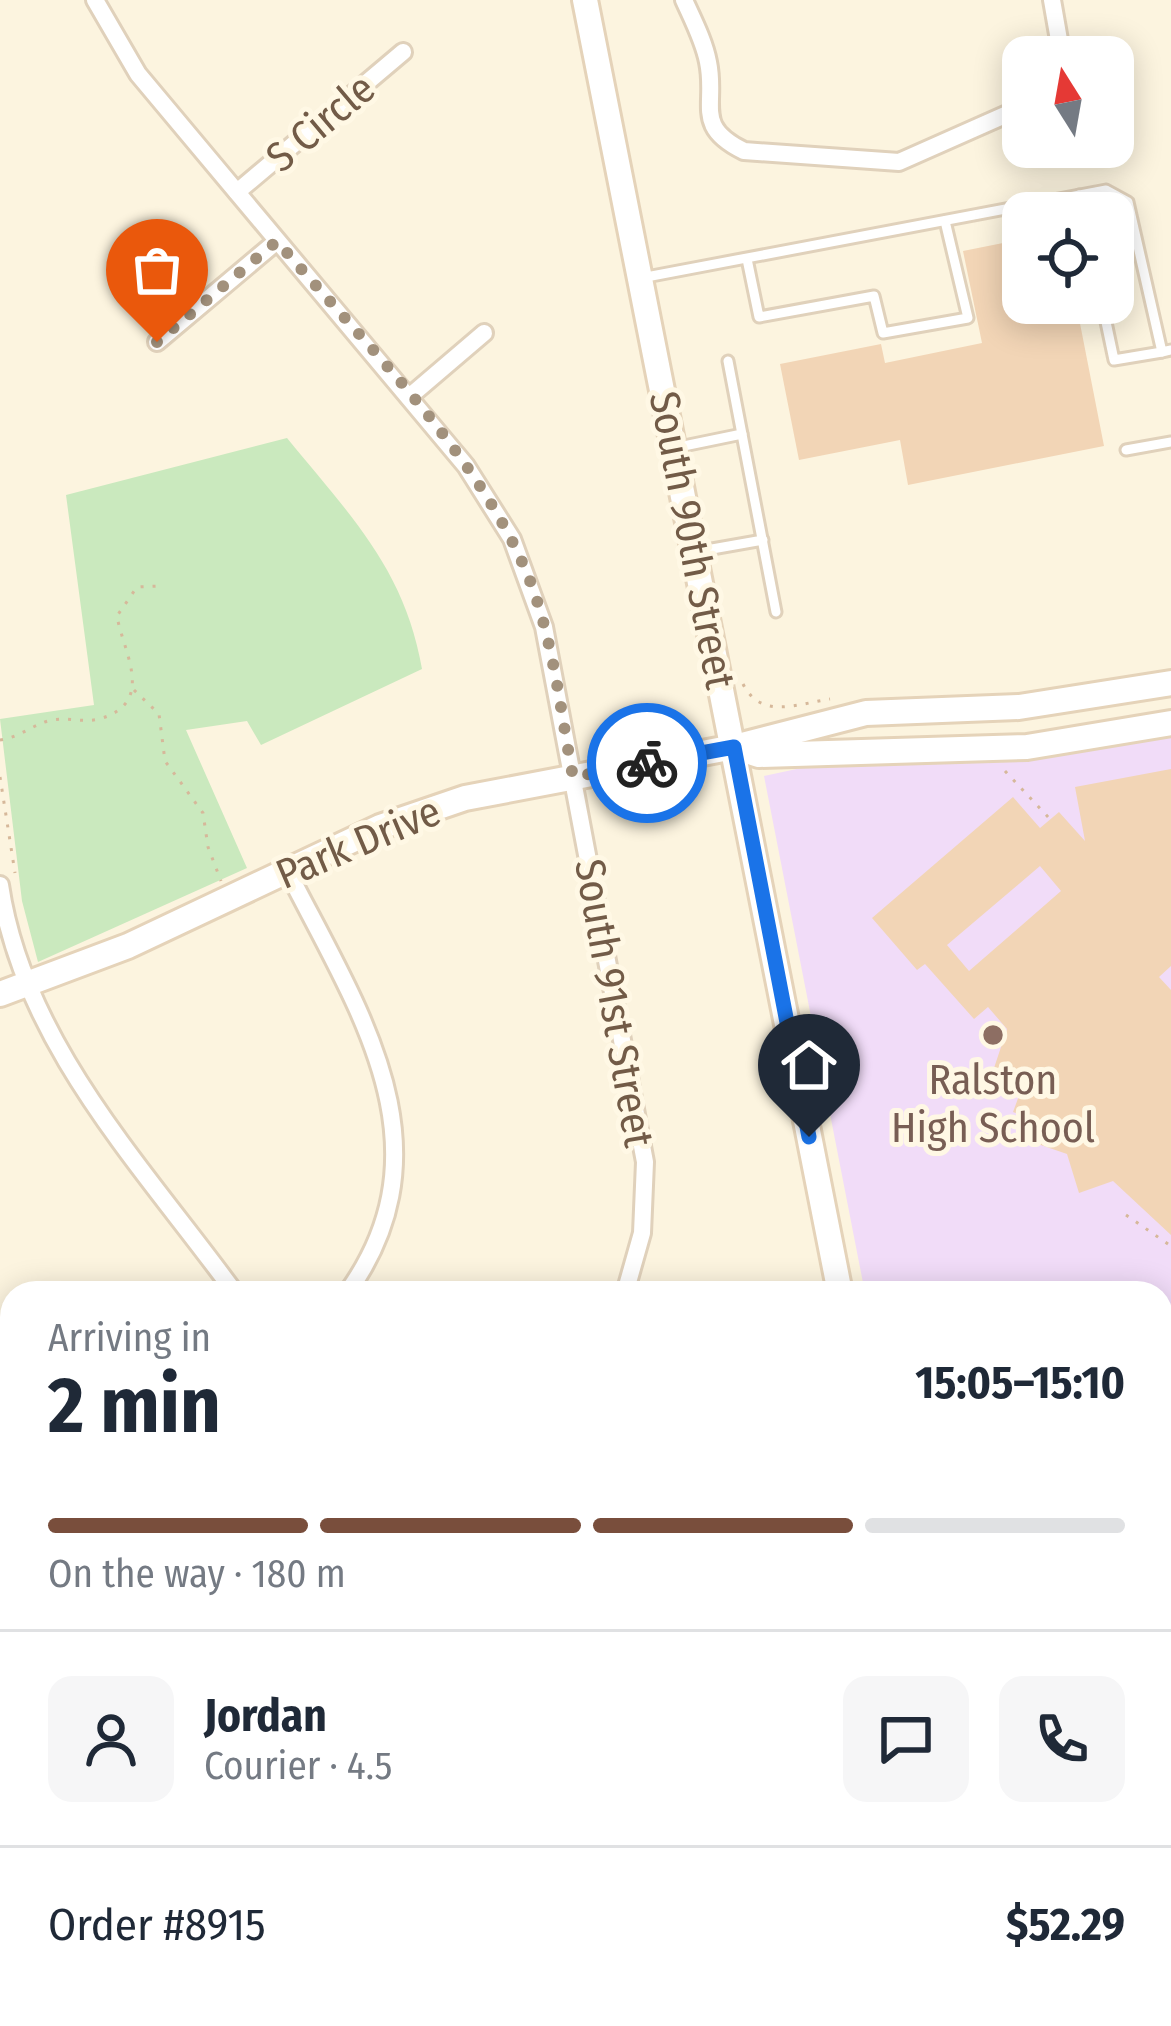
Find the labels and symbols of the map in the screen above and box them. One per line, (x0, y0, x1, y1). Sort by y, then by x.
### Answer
north arrow (1002, 36, 1134, 168)
street label: S Circle (256, 63, 385, 182)
pin (106, 219, 208, 342)
street label: South 90th Street (639, 387, 745, 693)
courier (587, 703, 707, 823)
street label: Park Drive (269, 786, 448, 900)
street label: South 91st Street (564, 855, 664, 1151)
pin (758, 1014, 860, 1137)
marker: Ralston High School (980, 1022, 1006, 1048)
place label: Ralston High School (891, 1055, 1095, 1153)

